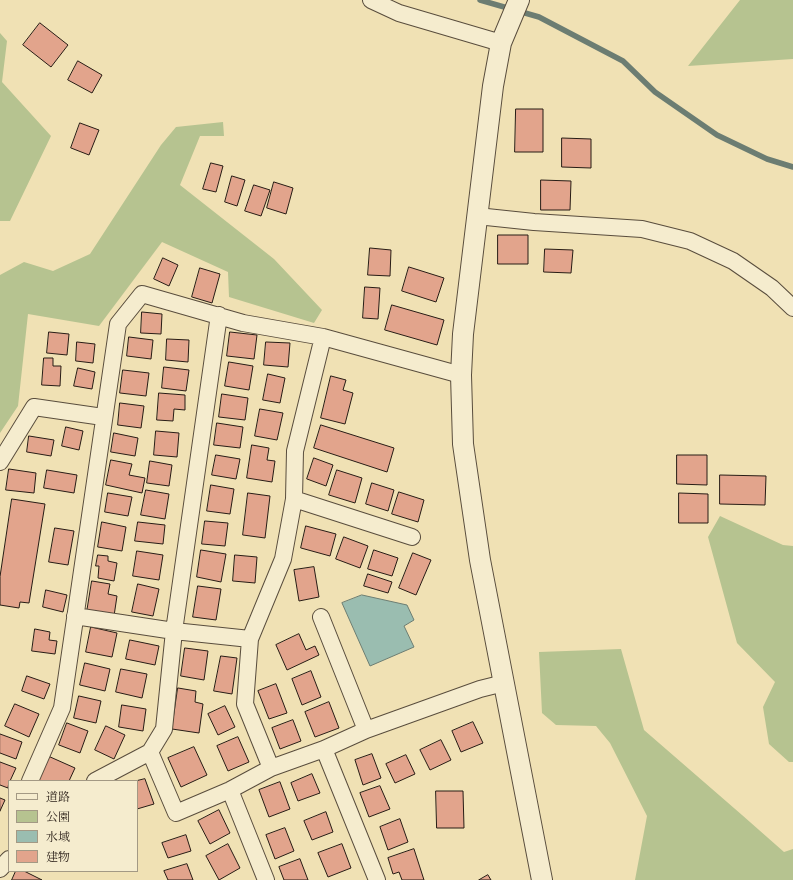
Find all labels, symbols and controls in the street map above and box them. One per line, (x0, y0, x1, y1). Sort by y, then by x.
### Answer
legend (8, 780, 138, 872)
text: 道路 (46, 789, 70, 805)
text: 公園 (46, 809, 70, 825)
text: 水域 (46, 829, 70, 845)
text: 建物 (46, 849, 70, 865)

